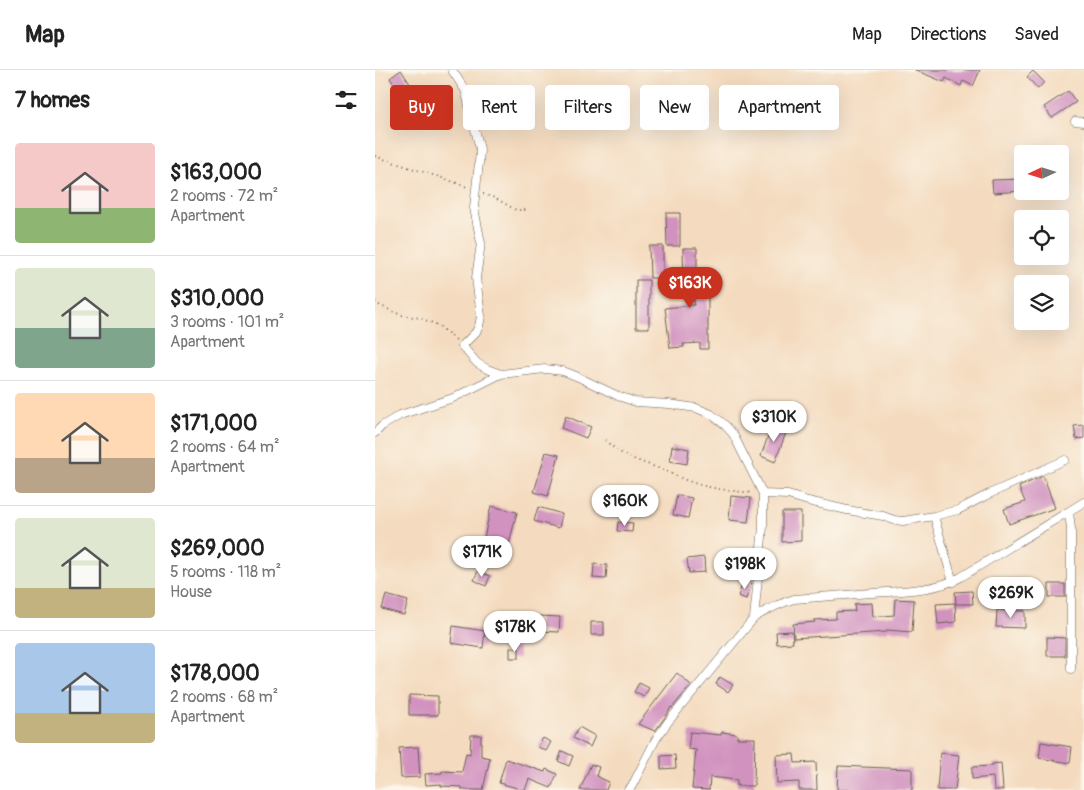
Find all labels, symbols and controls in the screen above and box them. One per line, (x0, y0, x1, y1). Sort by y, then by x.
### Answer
text: Map (25, 20, 65, 49)
text: Map (852, 23, 882, 46)
text: Directions (910, 23, 986, 46)
text: Saved (1014, 23, 1059, 46)
chip: Buy (390, 85, 453, 130)
chip: Rent (463, 85, 535, 130)
chip: Filters (545, 85, 630, 130)
chip: New (640, 85, 709, 130)
chip: Apartment (719, 85, 839, 130)
icon: filters (332, 86, 360, 114)
text: 7 homes (15, 87, 90, 114)
north arrow (1014, 145, 1069, 200)
map controls (1014, 145, 1069, 330)
text: $163,000 (170, 159, 262, 186)
icon: home (55, 163, 115, 223)
text: 2 rooms · 72 m² (170, 186, 278, 206)
text: Apartment (170, 206, 245, 226)
button: locate (1014, 210, 1069, 265)
pin: $163K (655, 266, 725, 309)
text: $163K (669, 273, 711, 293)
button: layers (1014, 275, 1069, 330)
text: $310,000 (170, 285, 264, 312)
icon: home (55, 288, 115, 348)
text: 3 rooms · 101 m² (170, 312, 284, 332)
text: Apartment (170, 332, 245, 352)
pin: $310K (739, 400, 809, 443)
text: $310K (752, 407, 796, 427)
text: $171,000 (170, 410, 257, 437)
icon: home (55, 413, 115, 473)
text: 2 rooms · 64 m² (170, 437, 280, 457)
text: Apartment (170, 457, 245, 477)
pin: $160K (590, 484, 660, 527)
text: $160K (603, 491, 647, 511)
text: $269,000 (170, 535, 265, 562)
pin: $171K (447, 536, 517, 578)
icon: home (55, 538, 115, 598)
text: $171K (462, 542, 502, 562)
pin: $198K (710, 548, 780, 590)
text: $198K (725, 554, 765, 574)
text: 5 rooms · 118 m² (170, 562, 281, 582)
pin: $269K (976, 576, 1046, 619)
text: House (170, 582, 212, 602)
text: $269K (989, 583, 1033, 603)
pin: $178K (480, 610, 550, 653)
text: $178K (494, 617, 536, 637)
text: $178,000 (170, 660, 260, 687)
icon: home (55, 663, 115, 723)
text: 2 rooms · 68 m² (170, 687, 278, 707)
text: Apartment (170, 707, 245, 727)

